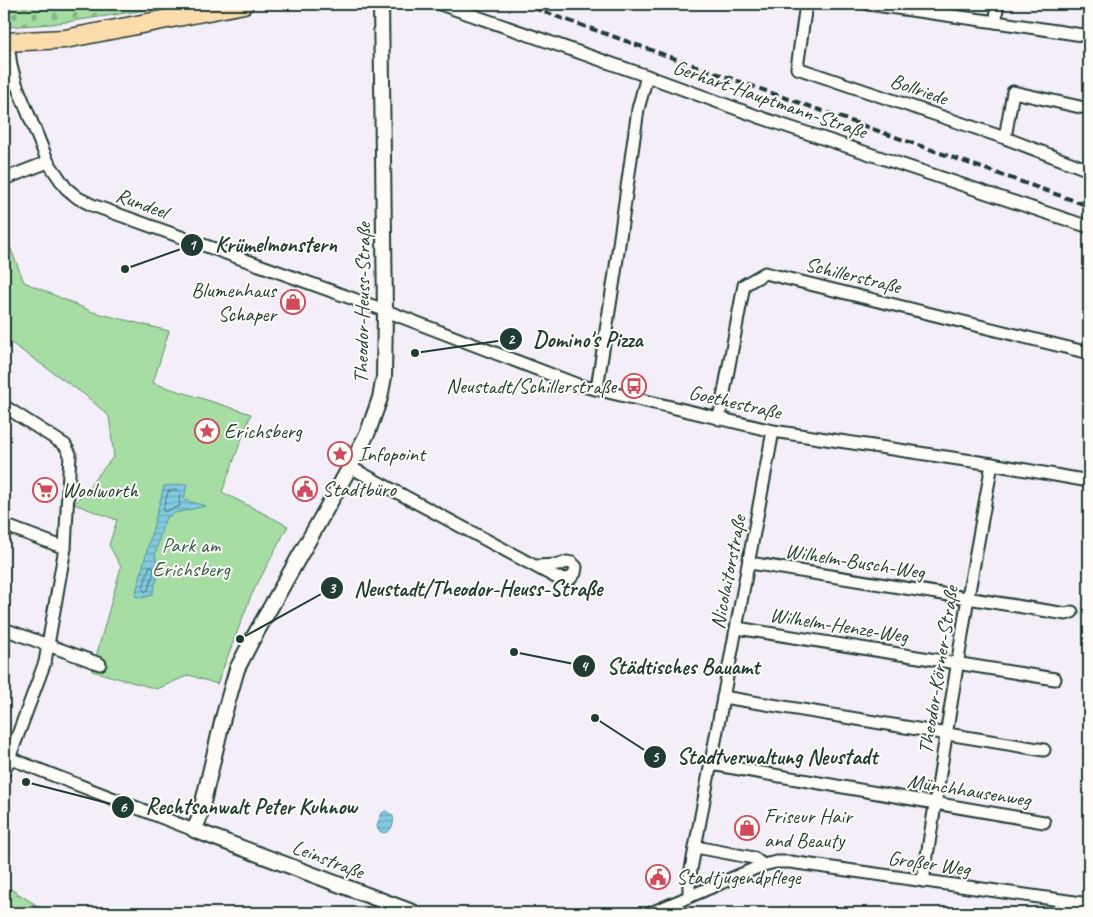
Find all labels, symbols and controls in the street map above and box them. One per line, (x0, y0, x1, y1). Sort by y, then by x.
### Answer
street label: Gerhart-Hauptmann-Straße (670, 54, 872, 145)
street label: Bollriede (887, 67, 953, 112)
street label: Rundeel (112, 182, 175, 226)
street label: Theodor-Heuss-Straße (348, 220, 376, 384)
callout: Krümelmonstern (180, 226, 347, 263)
text: Krümelmonstern (215, 231, 338, 259)
text: 1 (189, 236, 198, 255)
street label: Schillerstraße (802, 251, 906, 300)
place label: Blumenhaus Schaper (191, 277, 278, 327)
shop icon: Blumenhaus Schaper (280, 289, 306, 315)
callout: Domino's Pizza (498, 321, 653, 358)
text: Domino's Pizza (533, 326, 645, 354)
text: 2 (508, 330, 516, 349)
place label: Neustadt/Schillerstraße (446, 373, 618, 399)
bus stop icon: Neustadt/Schillerstraße (621, 373, 647, 399)
street label: Goethestraße (686, 379, 786, 426)
place icon: Erichsberg (194, 418, 220, 444)
place label: Erichsberg (224, 418, 303, 444)
place icon: Infopoint (327, 441, 353, 467)
place label: Infopoint (358, 441, 427, 467)
public building icon: Stadtbüro (292, 476, 318, 502)
place label: Stadtbüro (322, 476, 397, 502)
supermarket icon: Woolworth (32, 477, 58, 503)
place label: Woolworth (62, 477, 139, 503)
street label: Nicolaitorstraße (704, 511, 752, 631)
park label: Park am Erichsberg (152, 532, 231, 582)
street label: Wilhelm-Busch-Weg (783, 537, 928, 585)
callout: Neustadt/Theodor-Heuss-Straße (319, 569, 612, 606)
text: Neustadt/Theodor-Heuss-Straße (354, 575, 605, 603)
text: 3 (329, 579, 337, 598)
street label: Theodor-Körner-Straße (912, 582, 964, 756)
street label: Wilhelm-Henze-Weg (768, 601, 912, 649)
callout: Städtisches Bauamt (571, 647, 770, 684)
text: Städtisches Bauamt (607, 653, 762, 681)
text: 4 (581, 657, 590, 676)
callout: Stadtverwaltung Neustadt (642, 738, 887, 775)
text: Stadtverwaltung Neustadt (677, 743, 880, 771)
text: 5 (652, 748, 660, 767)
street label: Münchhausenweg (905, 767, 1034, 813)
callout: Rechtsanwalt Peter Kuhnow (110, 788, 367, 825)
text: Rechtsanwalt Peter Kuhnow (145, 793, 359, 821)
text: 6 (119, 798, 127, 817)
place label: Friseur Hair and Beauty (764, 803, 854, 853)
shop icon: Friseur Hair and Beauty (734, 815, 760, 841)
street label: Leinstraße (289, 833, 370, 885)
street label: Großer Weg (886, 844, 973, 882)
public building icon: Stadtjugendpflege (645, 864, 671, 890)
place label: Stadtjugendpflege (676, 864, 802, 890)

